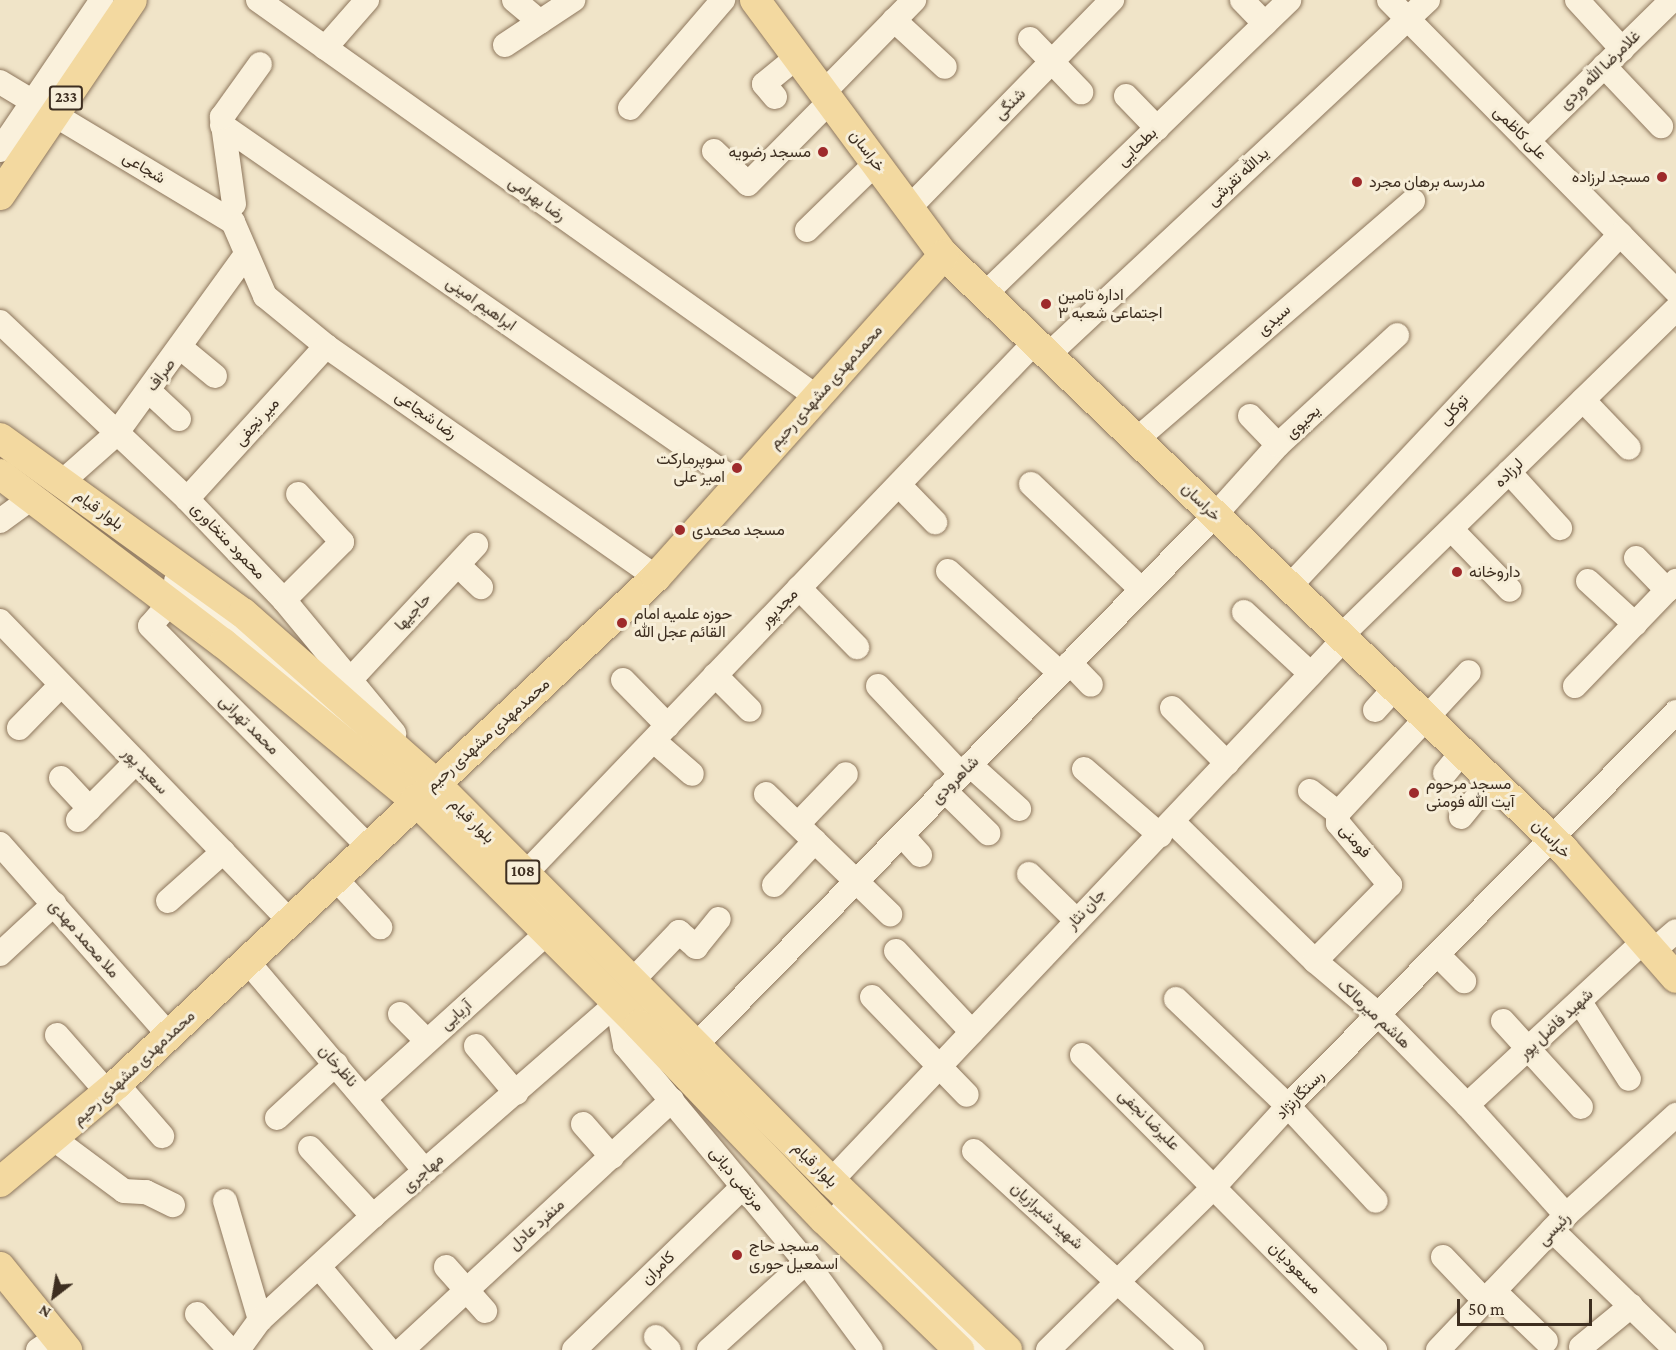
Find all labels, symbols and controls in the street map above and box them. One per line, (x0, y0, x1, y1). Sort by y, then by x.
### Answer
street label: غلامرضا الله وردی (1555, 26, 1645, 114)
street label: شنگی (990, 84, 1030, 124)
road number: 233 (48, 86, 84, 110)
street label: علی کاظمی (1489, 102, 1551, 164)
street label: بطحایی (1113, 123, 1161, 171)
street label: خراسان (845, 126, 889, 176)
place label: مسجد رضویه (729, 142, 811, 162)
street label: یدالله تفرشی (1203, 144, 1273, 210)
marker: مسجد رضویه (816, 145, 830, 159)
street label: شجاعی (119, 148, 169, 188)
place label: مسجد لرزاده (1572, 167, 1650, 187)
marker: مسجد لرزاده (1655, 170, 1669, 184)
street label: رضا بهرامی (505, 172, 569, 226)
place label: مدرسه برهان مجرد (1369, 172, 1485, 192)
marker: مدرسه برهان مجرد (1350, 175, 1364, 189)
street label: ابراهیم امینی (442, 273, 520, 335)
place label: اداره تامین اجتماعی شعبه ۳ (1058, 285, 1162, 323)
marker: اداره تامین اجتماعی شعبه ۳ (1039, 297, 1053, 311)
street label: سیدی (1253, 300, 1295, 340)
street label: محمدمهدی مشهدی رحیم (765, 321, 887, 453)
street label: صراف (142, 355, 180, 395)
street label: رضا شجاعی (391, 387, 461, 443)
street label: توکلی (1435, 391, 1473, 429)
street label: میر نجفی (231, 394, 283, 450)
street label: یحیوی (1281, 401, 1325, 443)
place label: سوپرمارکت امیر علی (656, 449, 725, 487)
street label: لرزاده (1490, 454, 1528, 492)
marker: سوپرمارکت امیر علی (730, 461, 744, 475)
street label: خراسان (1177, 479, 1225, 525)
street label: بلوار قیام (71, 486, 127, 534)
street label: محمود متخاوری (186, 499, 270, 583)
place label: مسجد محمدی (692, 520, 785, 540)
marker: مسجد محمدی (673, 523, 687, 537)
place label: داروخانه (1469, 562, 1520, 582)
marker: داروخانه (1450, 565, 1464, 579)
street label: مجدپور (756, 585, 802, 631)
street label: حاجیها (391, 589, 435, 635)
place label: حوزه علمیه امام القائم عجل الله (634, 604, 732, 642)
marker: حوزه علمیه امام القائم عجل الله (615, 616, 629, 630)
street label: محمدمهدی مشهدی رحیم (422, 674, 554, 796)
street label: محمد تهرانی (215, 691, 283, 759)
street label: سعید پور (118, 744, 172, 798)
street label: شاهرودی (927, 752, 983, 808)
place label: مسجد مرحوم آیت الله فومنی (1426, 774, 1514, 812)
marker: مسجد مرحوم آیت الله فومنی (1407, 786, 1421, 800)
street label: بلوار قیام (445, 794, 499, 848)
street label: خراسان (1528, 816, 1574, 862)
street label: فومنی (1335, 820, 1375, 862)
road number: 108 (505, 860, 541, 884)
street label: جان نثار (1062, 885, 1110, 933)
street label: ملا محمد مهدی (45, 896, 123, 982)
street label: هاشم میرمالک (1333, 975, 1415, 1053)
street label: شهید فاضل پور (1515, 985, 1597, 1063)
street label: آریایی (436, 996, 476, 1034)
street label: محمدمهدی مشهدی رحیم (69, 1006, 199, 1130)
street label: ناظرخان (314, 1041, 362, 1091)
street label: رستگارنژاد (1272, 1066, 1328, 1124)
street label: علیرضا نجفی (1114, 1085, 1184, 1155)
street label: بلوار قیام (788, 1138, 842, 1192)
street label: مرتضی دیانی (705, 1143, 769, 1215)
street label: مهاجری (398, 1150, 448, 1196)
street label: شهید شیرازیان (1007, 1178, 1087, 1254)
street label: منفرد عادل (505, 1195, 569, 1255)
street label: رئیسی (1534, 1208, 1574, 1250)
place label: مسجد حاج اسمعیل حوری (749, 1236, 838, 1274)
street label: مسعودیان (1265, 1238, 1325, 1298)
street label: کامران (637, 1247, 679, 1289)
marker: مسجد حاج اسمعیل حوری (730, 1248, 744, 1262)
north arrow (24, 1266, 84, 1326)
scale bar (1460, 1287, 1595, 1325)
text: 50 m (1468, 1299, 1505, 1319)
text: N (35, 1302, 54, 1322)

